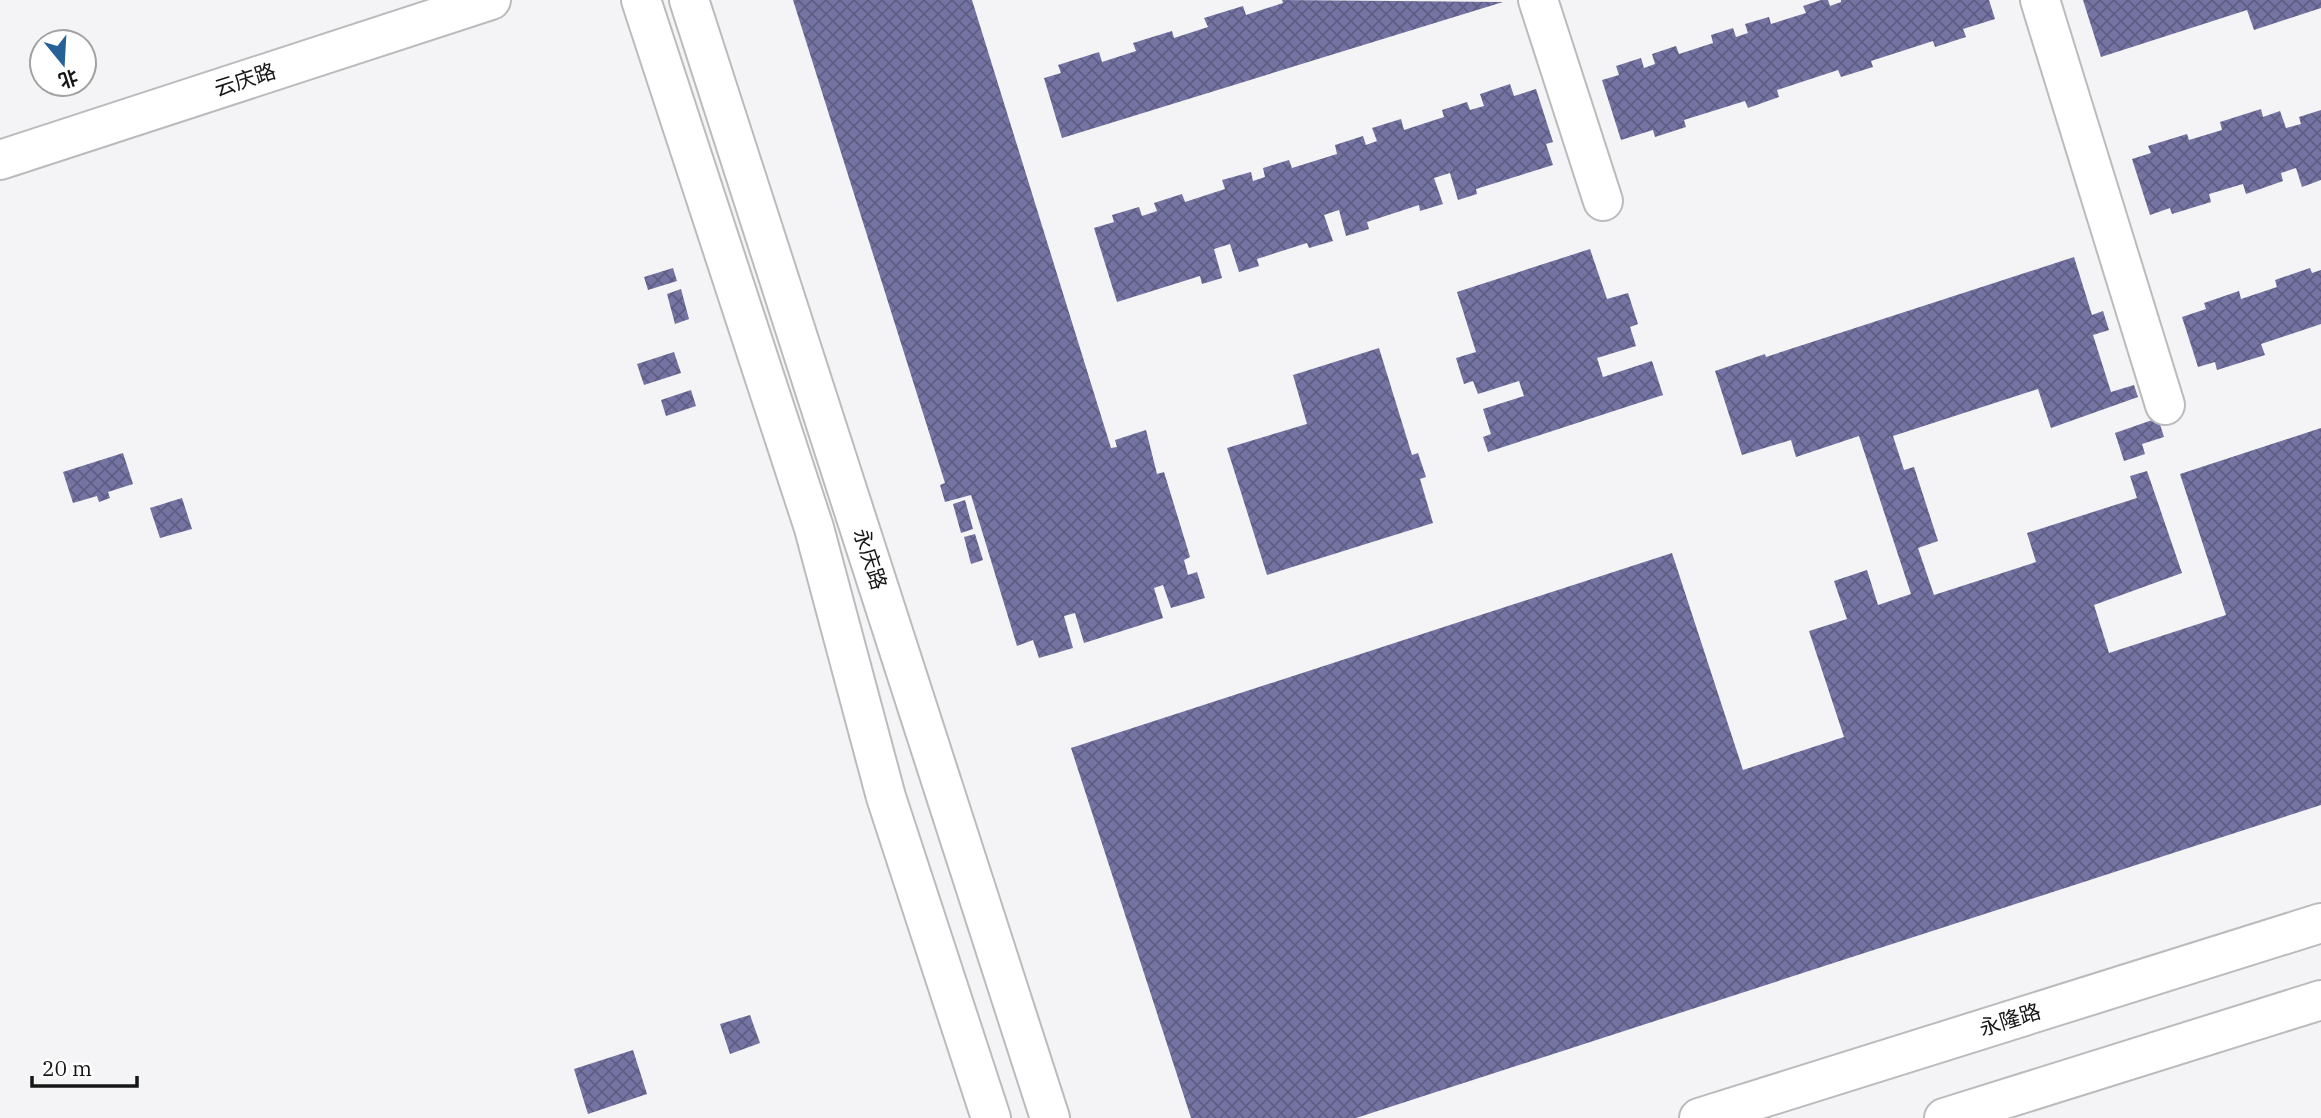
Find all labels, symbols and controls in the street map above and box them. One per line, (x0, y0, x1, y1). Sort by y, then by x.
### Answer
north arrow (28, 28, 98, 98)
street label: 云庆路 (210, 56, 279, 102)
text: 北 (56, 65, 81, 94)
street label: 永庆路 (848, 524, 894, 593)
street label: 永隆路 (1975, 996, 2044, 1042)
scale bar (32, 1044, 136, 1088)
text: 20 m (42, 1054, 92, 1082)

